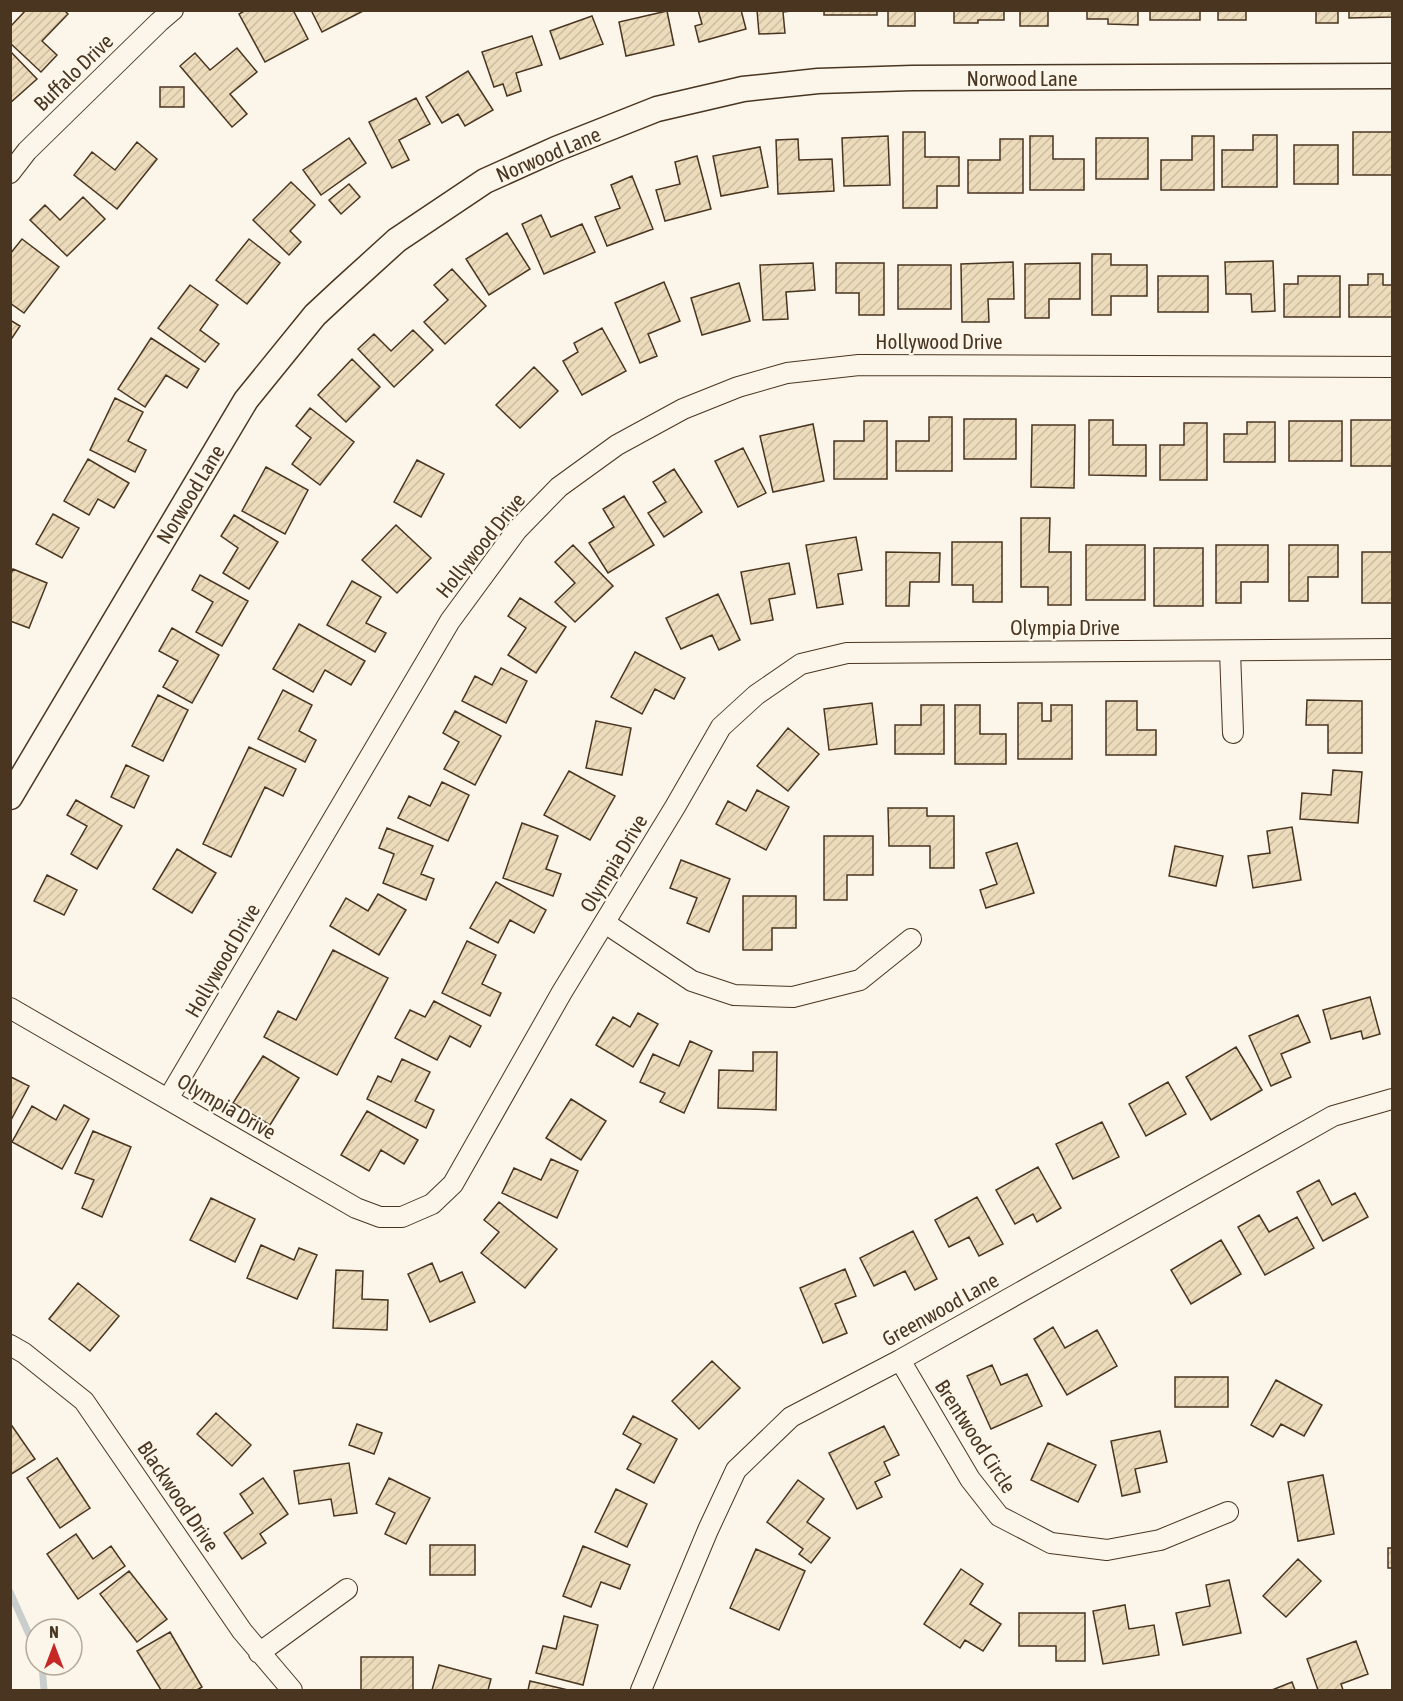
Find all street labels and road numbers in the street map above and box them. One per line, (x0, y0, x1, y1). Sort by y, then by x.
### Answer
street label: Buffalo Drive (29, 29, 117, 115)
street label: Norwood Lane (967, 66, 1077, 90)
street label: Norwood Lane (492, 121, 604, 187)
street label: Hollywood Drive (875, 329, 1003, 353)
street label: Norwood Lane (151, 440, 229, 548)
street label: Hollywood Drive (431, 488, 529, 602)
street label: Olympia Drive (1010, 615, 1120, 639)
street label: Olympia Drive (574, 810, 652, 916)
street label: Hollywood Drive (180, 899, 264, 1021)
street label: Olympia Drive (174, 1068, 280, 1144)
street label: Greenwood Lane (878, 1267, 1002, 1351)
street label: Brentwood Circle (931, 1375, 1021, 1497)
street label: Blackwood Drive (133, 1436, 225, 1556)

